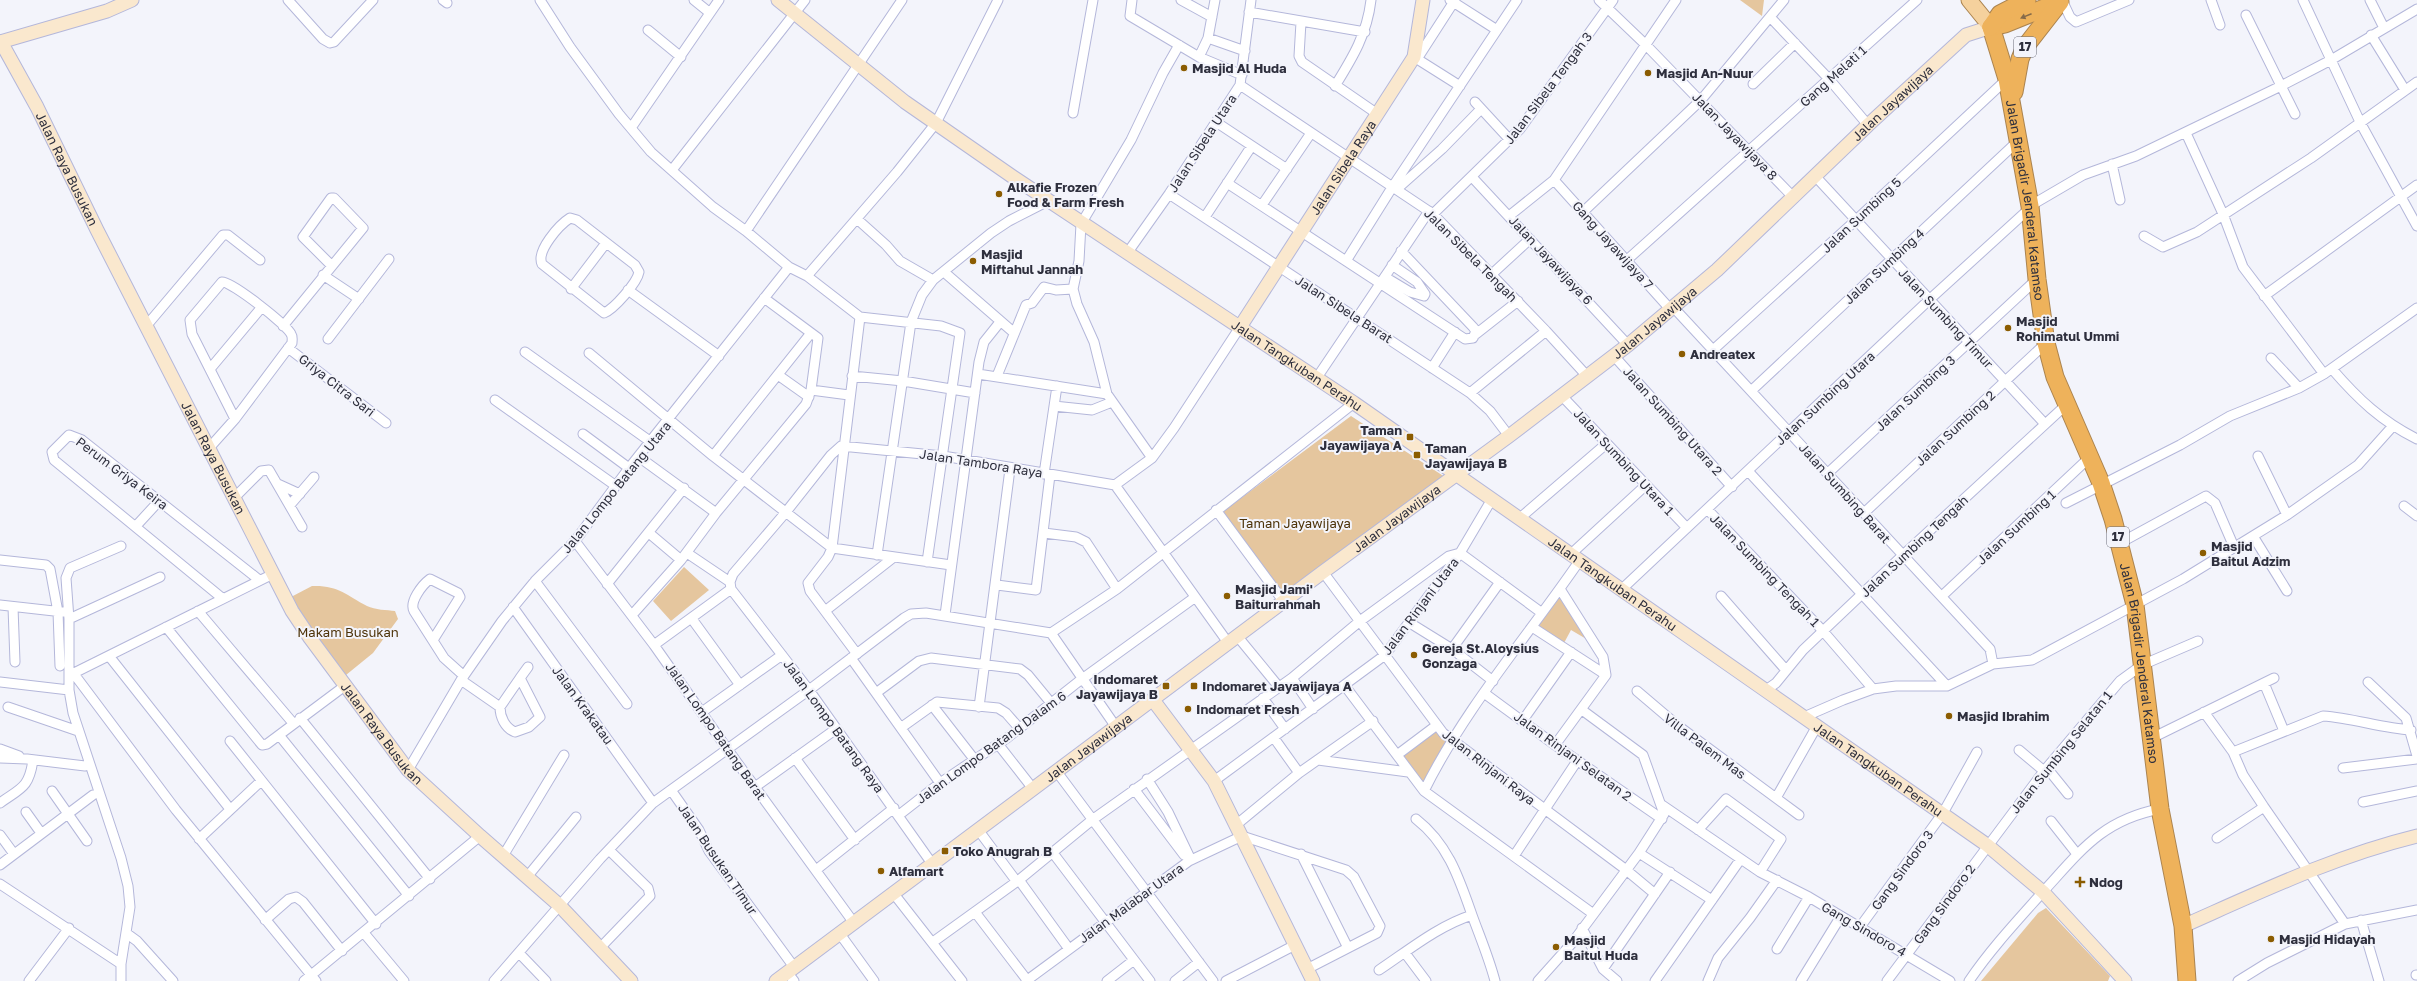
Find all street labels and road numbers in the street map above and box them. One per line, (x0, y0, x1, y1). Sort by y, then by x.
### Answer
street label: Jalan Sibela Tengah 3 (1501, 29, 1595, 147)
road number: 17 (2014, 37, 2036, 57)
street label: Gang Melati 1 (1796, 42, 1870, 110)
street label: Jalan Jayawijaya (1849, 61, 1936, 144)
street label: Jalan Jayawijaya 8 (1689, 89, 1781, 183)
street label: Jalan Sibela Utara (1164, 91, 1240, 195)
street label: Jalan Brigadir Jenderal Katamso (2003, 98, 2048, 302)
street label: Jalan Raya Busukan (33, 109, 102, 228)
street label: Jalan Sibela Raya (1307, 117, 1379, 218)
street label: Jalan Sumbing 5 (1818, 174, 1904, 256)
street label: Gang Jayawijaya 7 (1569, 198, 1657, 292)
street label: Jalan Sibela Tengah (1421, 205, 1521, 305)
street label: Jalan Jayawijaya 6 (1506, 212, 1596, 308)
street label: Jalan Sumbing 4 (1841, 225, 1927, 307)
street label: Jalan Sumbing Timur (1895, 264, 1997, 372)
street label: Jalan Sibela Barat (1292, 272, 1396, 346)
street label: Jalan Jayawijaya (1609, 283, 1700, 362)
street label: Jalan Tangkuban Perahu (1228, 316, 1365, 414)
street label: Jalan Sumbing Utara (1772, 348, 1878, 448)
street label: Griya Citra Sari (296, 350, 378, 420)
street label: Jalan Sumbing 3 (1872, 352, 1958, 434)
street label: Jalan Sumbing Utara 2 (1620, 363, 1726, 479)
street label: Jalan Sumbing 2 (1912, 387, 1998, 469)
street label: Jalan Raya Busukan (178, 399, 249, 517)
street label: Jalan Sumbing Utara 1 (1571, 405, 1677, 519)
street label: Jalan Lompo Batang Utara (558, 418, 674, 556)
street label: Perum Griya Keira (73, 433, 171, 513)
street label: Jalan Sumbing Barat (1796, 440, 1894, 546)
street label: Jalan Tambora Raya (918, 445, 1044, 481)
street label: Jalan Jayawijaya (1350, 481, 1443, 556)
street label: Jalan Sumbing 1 (1973, 486, 2059, 568)
street label: Jalan Sumbing Tengah (1857, 492, 1971, 600)
street label: Jalan Sumbing Tengah 1 (1707, 510, 1823, 630)
road number: 17 (2107, 527, 2129, 547)
street label: Jalan Tangkuban Perahu (1545, 533, 1680, 634)
street label: Jalan Rinjani Utara (1378, 554, 1462, 658)
street label: Jalan Brigadir Jenderal Katamso (2117, 561, 2162, 764)
street label: Jalan Lompo Batang Raya (780, 656, 888, 796)
street label: Jalan Lompo Batang Barat (662, 659, 770, 803)
street label: Jalan Krakatau (549, 663, 617, 747)
street label: Jalan Raya Busukan (338, 679, 426, 788)
street label: Jalan Lompo Batang Dalam 6 (913, 687, 1069, 807)
street label: Jalan Sumbing Selatan 1 (2007, 687, 2115, 817)
street label: Jalan Rinjani Selatan 2 (1511, 708, 1635, 804)
street label: Jalan Jayawijaya (1042, 710, 1135, 785)
street label: Villa Palem Mas (1661, 710, 1749, 782)
street label: Jalan Tangkuban Perahu (1811, 719, 1946, 820)
street label: Jalan Rinjani Raya (1439, 726, 1539, 808)
street label: Jalan Busukan Timur (675, 800, 761, 918)
street label: Gang Sindoro 3 (1868, 827, 1936, 913)
street label: Jalan Malabar Utara (1076, 860, 1186, 946)
street label: Gang Sindoro 2 (1910, 861, 1978, 947)
street label: Gang Sindoro 4 (1819, 898, 1909, 960)

